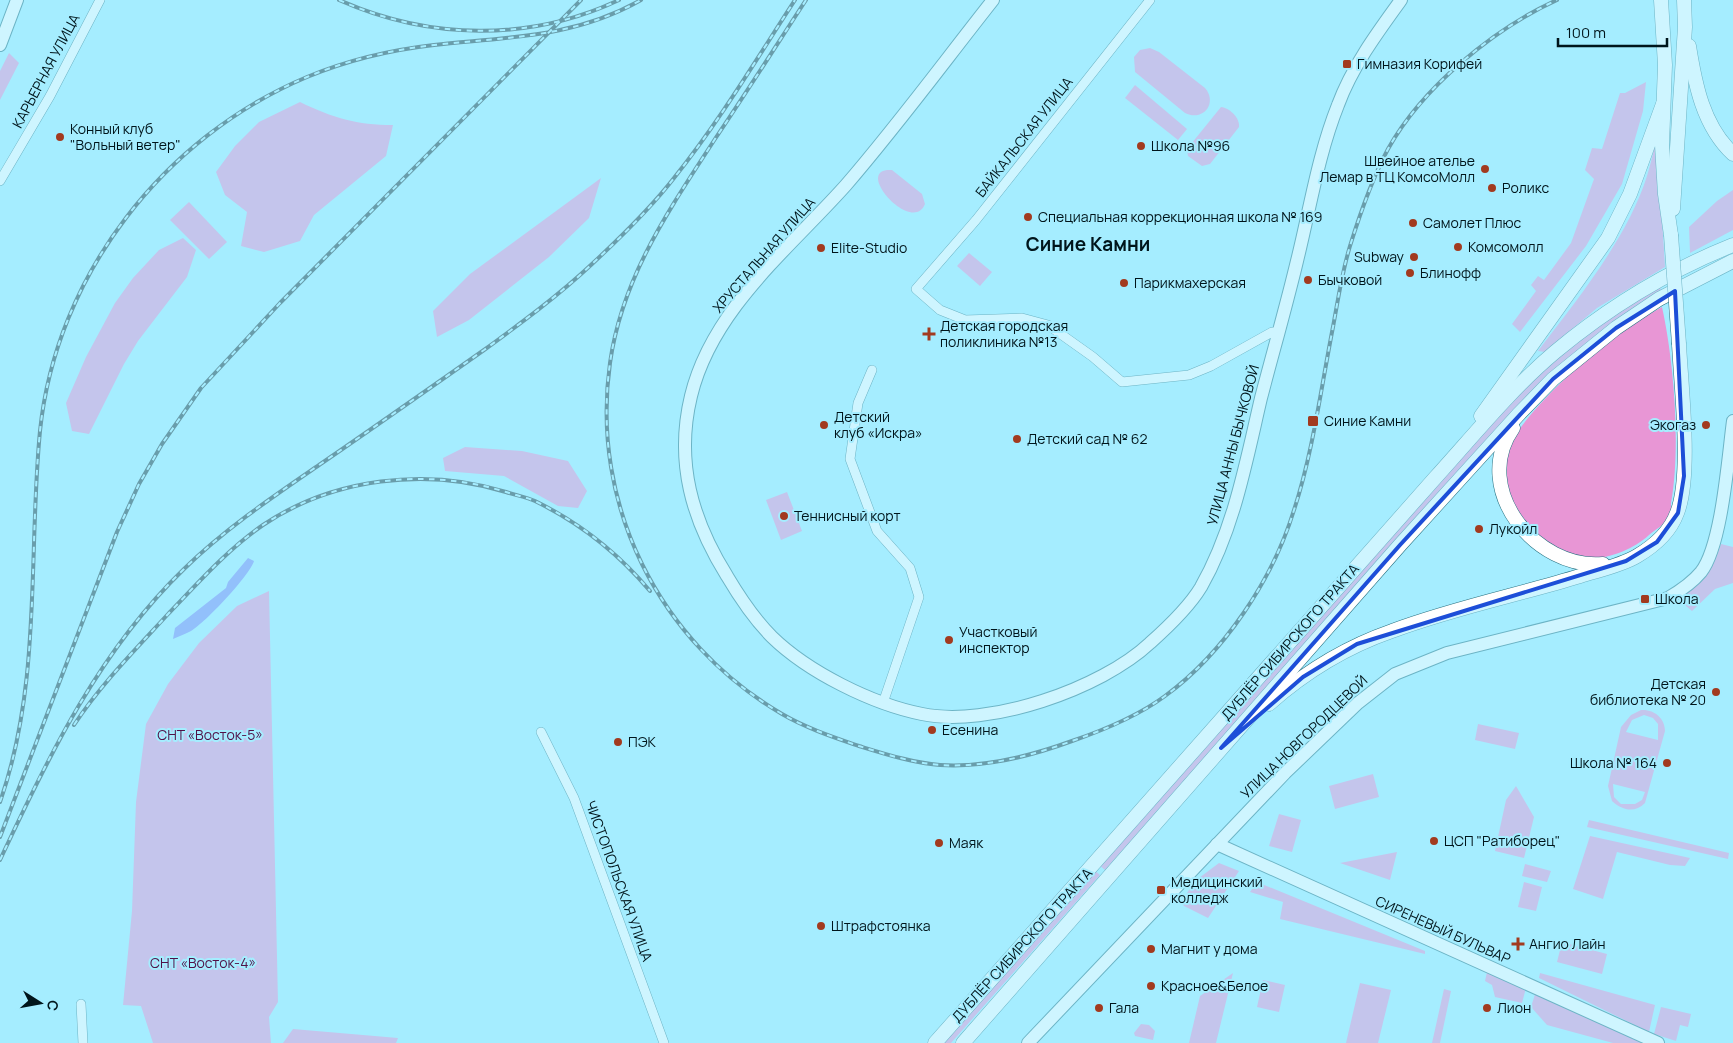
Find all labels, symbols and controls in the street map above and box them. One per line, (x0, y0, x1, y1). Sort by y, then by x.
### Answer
street label: КАРЬЕРНАЯ УЛИЦА (7, 10, 84, 131)
scale bar (1558, 15, 1667, 47)
text: 100 m (1566, 22, 1606, 43)
place label: Гимназия Корифей (1357, 54, 1482, 73)
marker: Гимназия Корифей (1341, 58, 1353, 70)
street label: БАЙКАЛЬСКАЯ УЛИЦА (971, 73, 1077, 201)
place label: Конный клуб "Вольный ветер" (70, 119, 181, 154)
marker: Конный клуб "Вольный ветер" (54, 131, 66, 143)
place label: Школа №96 (1151, 136, 1230, 155)
marker: Школа №96 (1135, 140, 1147, 152)
place label: Швейное ателье Лемар в ТЦ КомсоМолл (1320, 151, 1475, 186)
marker: Швейное ателье Лемар в ТЦ КомсоМолл (1479, 163, 1491, 175)
place label: Роликс (1502, 178, 1550, 197)
marker: Роликс (1486, 182, 1498, 194)
street label: ХРУСТАЛЬНАЯ УЛИЦА (708, 193, 819, 316)
place label: Специальная коррекционная школа № 169 (1038, 207, 1322, 226)
marker: Специальная коррекционная школа № 169 (1022, 211, 1034, 223)
place label: Самолет Плюс (1423, 213, 1522, 232)
marker: Самолет Плюс (1407, 217, 1419, 229)
district label: Синие Камни (1026, 231, 1150, 257)
place label: Комсомолл (1468, 237, 1544, 256)
place label: Elite-Studio (831, 238, 907, 257)
marker: Комсомолл (1452, 241, 1464, 253)
marker: Elite-Studio (815, 242, 827, 254)
place label: Subway (1354, 247, 1405, 266)
marker: Subway (1408, 251, 1420, 263)
place label: Блинофф (1420, 263, 1481, 282)
marker: Блинофф (1404, 267, 1416, 279)
place label: Бычковой (1318, 270, 1382, 289)
place label: Парикмахерская (1134, 273, 1246, 292)
marker: Бычковой (1302, 274, 1314, 286)
marker: Парикмахерская (1118, 277, 1130, 289)
place label: Детская городская поликлиника №13 (940, 316, 1068, 351)
marker: Детская городская поликлиника №13 (922, 327, 936, 341)
street label: УЛИЦА АННЫ БЫЧКОВОЙ (1202, 362, 1263, 527)
place label: Детский клуб «Искра» (834, 407, 923, 442)
place label: Синие Камни (1324, 411, 1411, 430)
marker: Синие Камни (1306, 414, 1320, 428)
place label: Экогаз (1650, 415, 1696, 434)
marker: Детский клуб «Искра» (818, 419, 830, 431)
marker: Экогаз (1700, 419, 1712, 431)
place label: Детский сад № 62 (1027, 429, 1147, 448)
marker: Детский сад № 62 (1011, 433, 1023, 445)
place label: Теннисный корт (794, 506, 901, 525)
marker: Теннисный корт (778, 510, 790, 522)
place label: Лукойл (1489, 519, 1537, 538)
marker: Лукойл (1473, 523, 1485, 535)
street label: ДУБЛЁР СИБИРСКОГО ТРАКТА (1216, 559, 1363, 724)
place label: Школа (1655, 589, 1699, 608)
marker: Школа (1639, 593, 1651, 605)
place label: Участковый инспектор (959, 622, 1037, 657)
marker: Участковый инспектор (943, 634, 955, 646)
street label: УЛИЦА НОВГОРОДЦЕВОЙ (1236, 671, 1371, 802)
place label: Детская библиотека № 20 (1590, 674, 1706, 709)
marker: Детская библиотека № 20 (1710, 686, 1722, 698)
place label: Есенина (942, 720, 998, 739)
marker: Есенина (926, 724, 938, 736)
park label: СНТ «Восток-5» (157, 725, 263, 744)
place label: ПЭК (628, 732, 657, 751)
marker: ПЭК (612, 736, 624, 748)
place label: Школа № 164 (1570, 753, 1657, 772)
marker: Школа № 164 (1661, 757, 1673, 769)
street label: ЧИСТОПОЛЬСКАЯ УЛИЦА (581, 798, 657, 964)
place label: ЦСП "Ратиборец" (1444, 831, 1560, 850)
place label: Маяк (949, 833, 984, 852)
marker: ЦСП "Ратиборец" (1428, 835, 1440, 847)
marker: Маяк (933, 837, 945, 849)
street label: ДУБЛЁР СИБИРСКОГО ТРАКТА (947, 863, 1096, 1026)
place label: Медицинский колледж (1171, 872, 1263, 907)
marker: Медицинский колледж (1155, 884, 1167, 896)
street label: СИРЕНЕВЫЙ БУЛЬВАР (1373, 891, 1514, 968)
place label: Штрафстоянка (831, 916, 930, 935)
marker: Штрафстоянка (815, 920, 827, 932)
place label: Ангио Лайн (1529, 934, 1606, 953)
marker: Ангио Лайн (1511, 937, 1525, 951)
place label: Магнит у дома (1161, 939, 1258, 958)
marker: Магнит у дома (1145, 943, 1157, 955)
park label: СНТ «Восток-4» (150, 953, 256, 972)
place label: Красное&Белое (1161, 976, 1268, 995)
north arrow (15, 978, 65, 1028)
marker: Красное&Белое (1145, 980, 1157, 992)
place label: Гала (1109, 998, 1139, 1017)
place label: Лион (1497, 998, 1531, 1017)
text: С (43, 999, 64, 1012)
marker: Гала (1093, 1002, 1105, 1014)
marker: Лион (1481, 1002, 1493, 1014)

